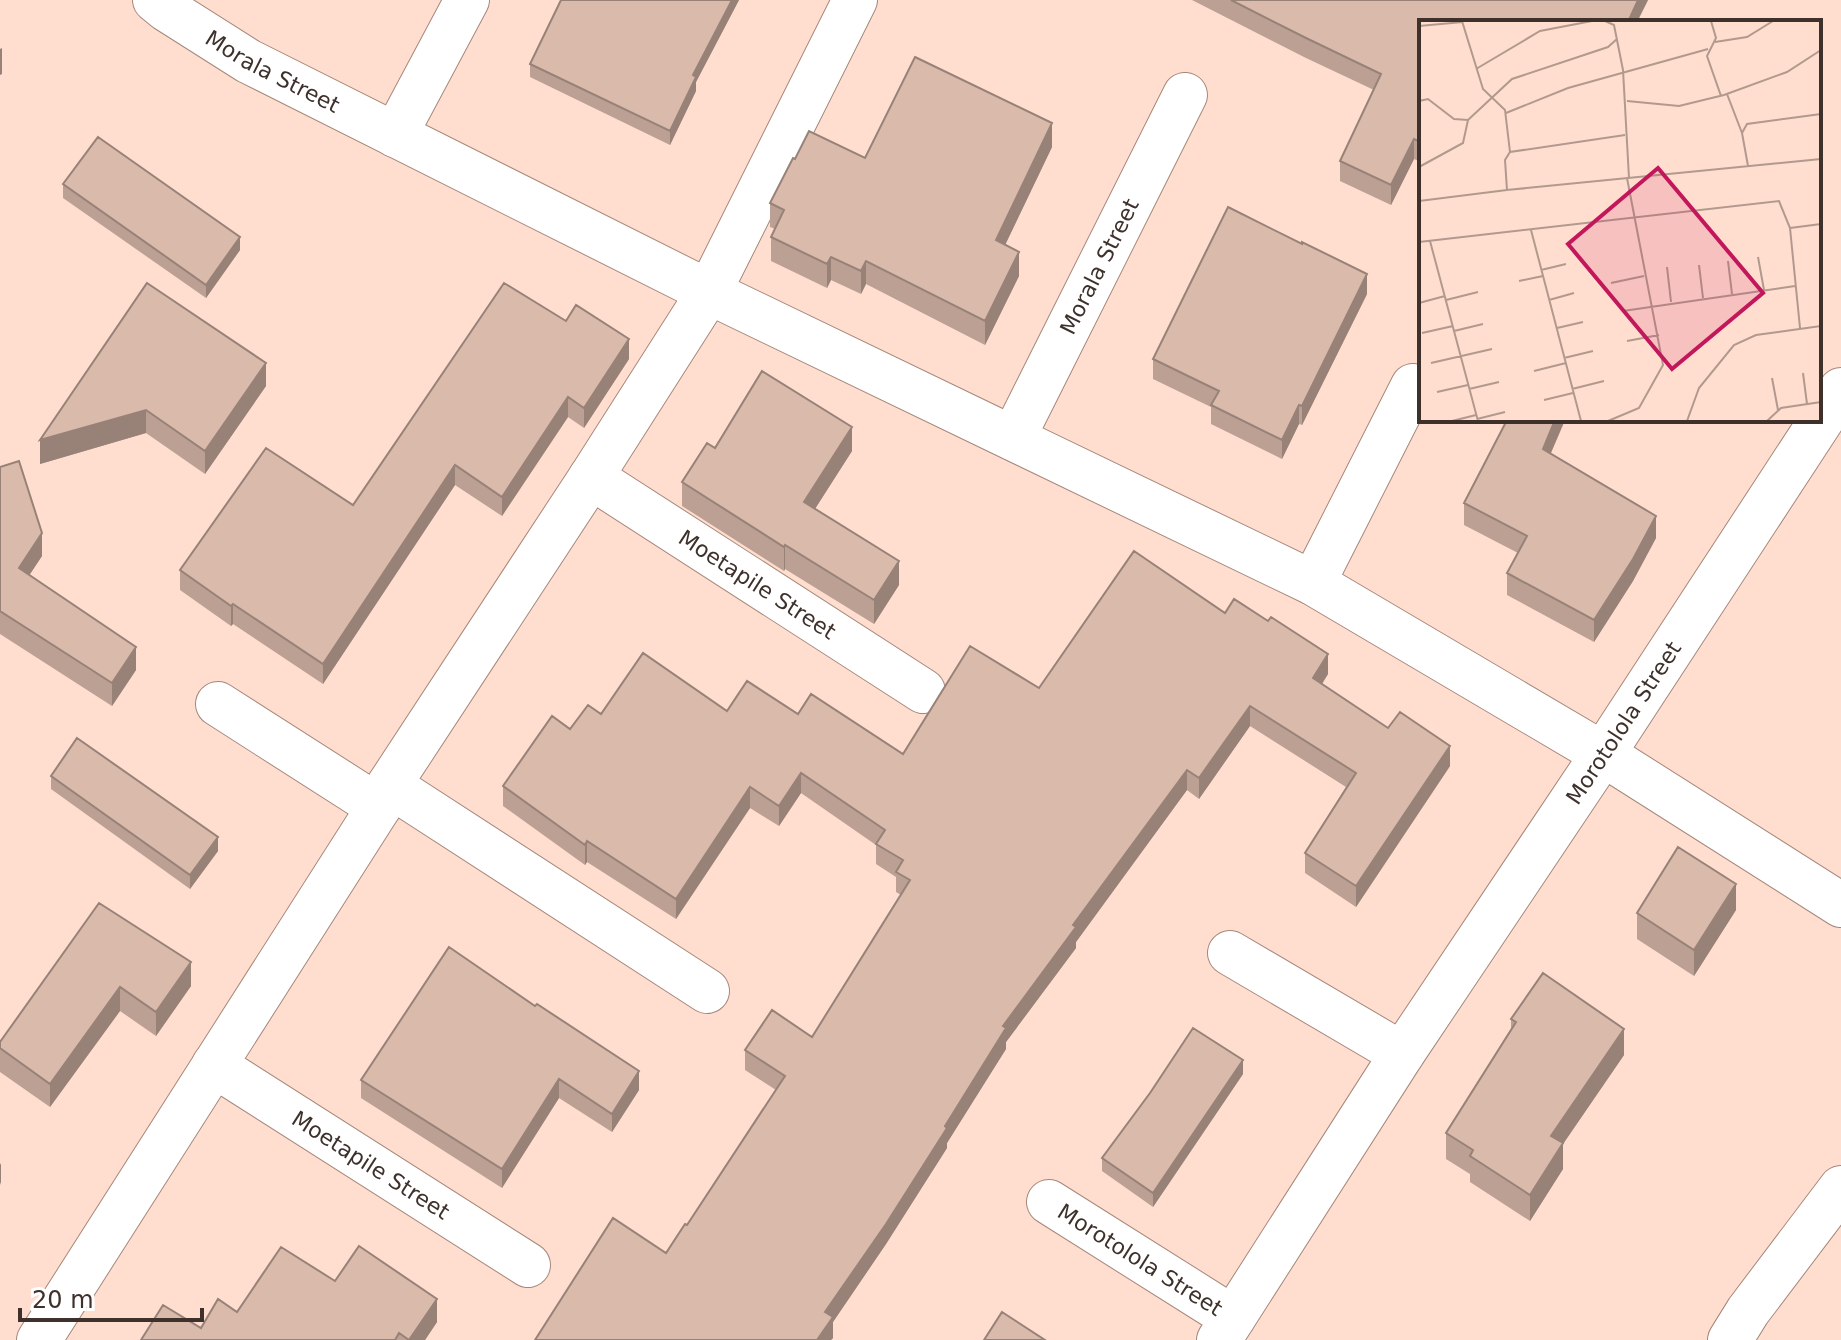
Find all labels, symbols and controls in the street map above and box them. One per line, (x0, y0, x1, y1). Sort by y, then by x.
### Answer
inset map (1419, 20, 1821, 422)
street label: Morala Street (201, 25, 344, 118)
street label: Morala Street (1055, 194, 1144, 338)
street label: Moetapile Street (674, 525, 841, 644)
street label: Morotolola Street (1561, 636, 1686, 809)
street label: Moetapile Street (287, 1106, 455, 1224)
street label: Morotolola Street (1053, 1198, 1228, 1321)
scale bar (20, 1272, 202, 1322)
text: 20 m (32, 1286, 94, 1314)

